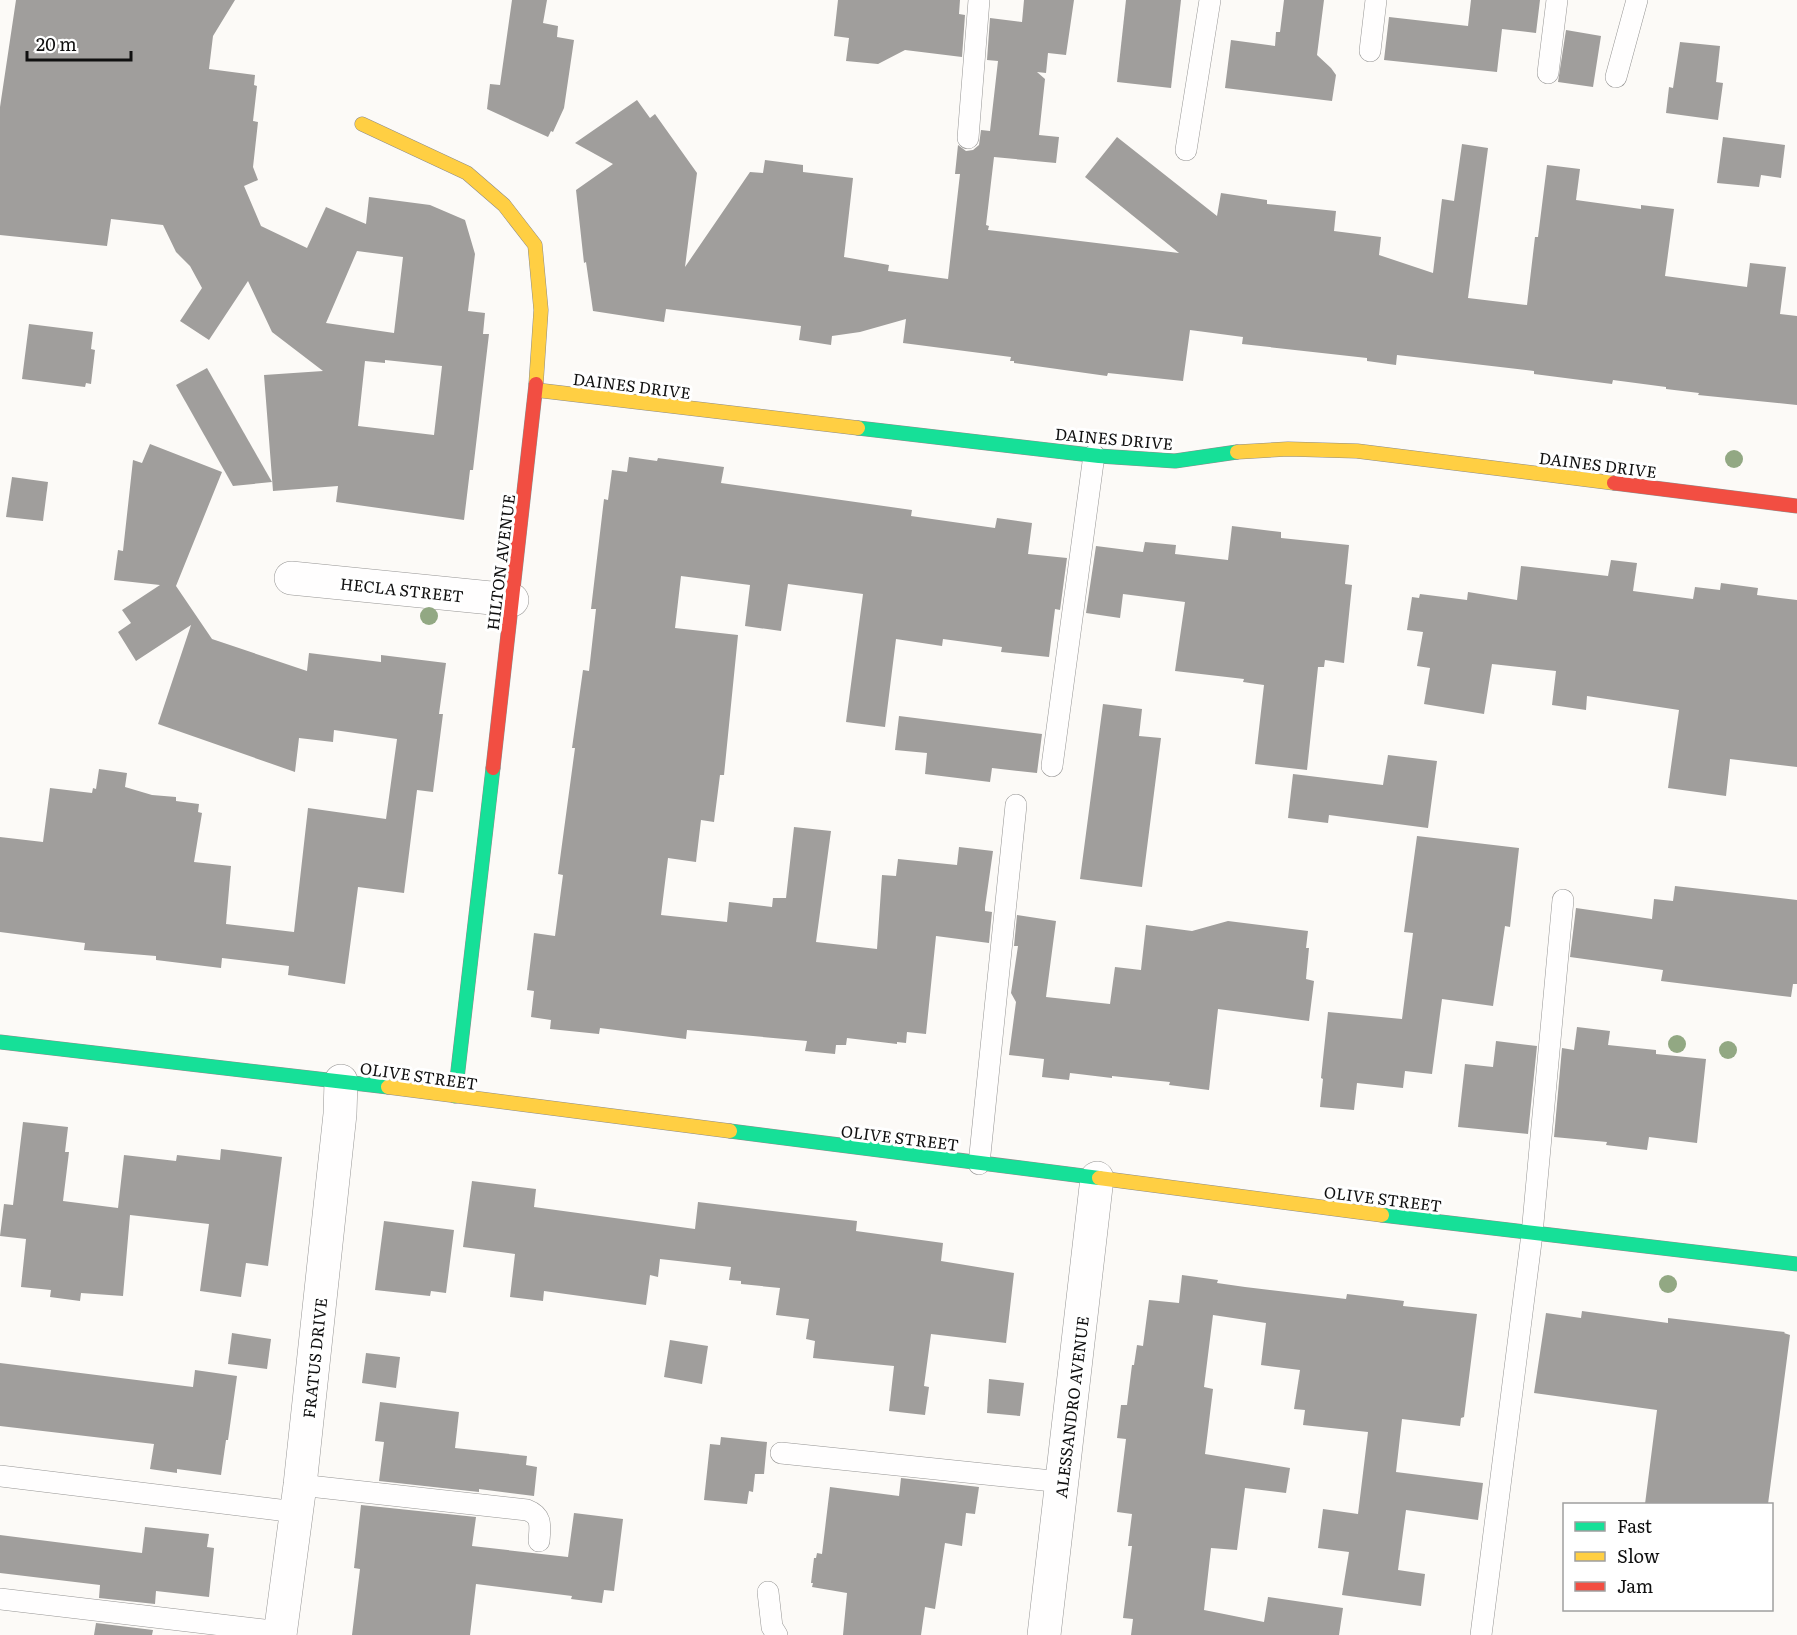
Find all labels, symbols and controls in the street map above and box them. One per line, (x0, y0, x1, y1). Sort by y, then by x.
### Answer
scale bar (27, 24, 130, 62)
text: 20 m (36, 30, 77, 57)
street label: DAINES DRIVE (572, 366, 692, 404)
street label: DAINES DRIVE (1054, 421, 1174, 455)
street label: DAINES DRIVE (1538, 445, 1658, 483)
street label: HILTON AVENUE (480, 492, 520, 632)
street label: HECLA STREET (339, 571, 465, 607)
street label: OLIVE STREET (359, 1055, 480, 1095)
street label: OLIVE STREET (840, 1118, 960, 1156)
street label: OLIVE STREET (1323, 1179, 1443, 1217)
street label: FRATUS DRIVE (296, 1296, 332, 1420)
street label: ALESSANDRO AVENUE (1048, 1315, 1094, 1499)
legend (1563, 1503, 1773, 1611)
text: Fast (1617, 1512, 1653, 1539)
text: Slow (1617, 1542, 1660, 1569)
text: Jam (1617, 1572, 1653, 1599)

